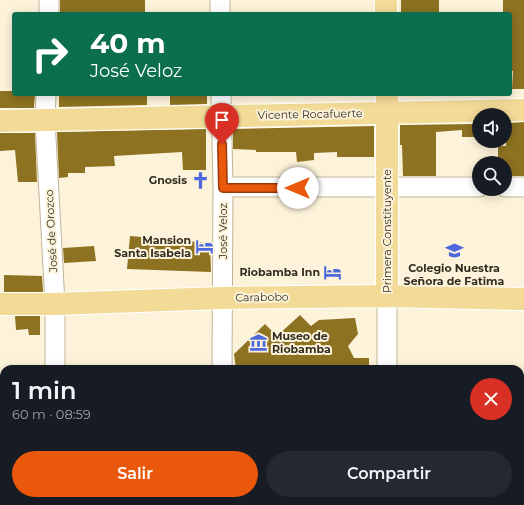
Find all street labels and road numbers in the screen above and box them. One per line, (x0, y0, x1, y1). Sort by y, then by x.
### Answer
street label: Vicente Rocafuerte (257, 106, 363, 122)
street label: Primera Constituyente (380, 169, 394, 293)
street label: José de Orozco (42, 189, 60, 274)
street label: José Veloz (216, 202, 230, 260)
street label: Carabobo (235, 290, 289, 304)

